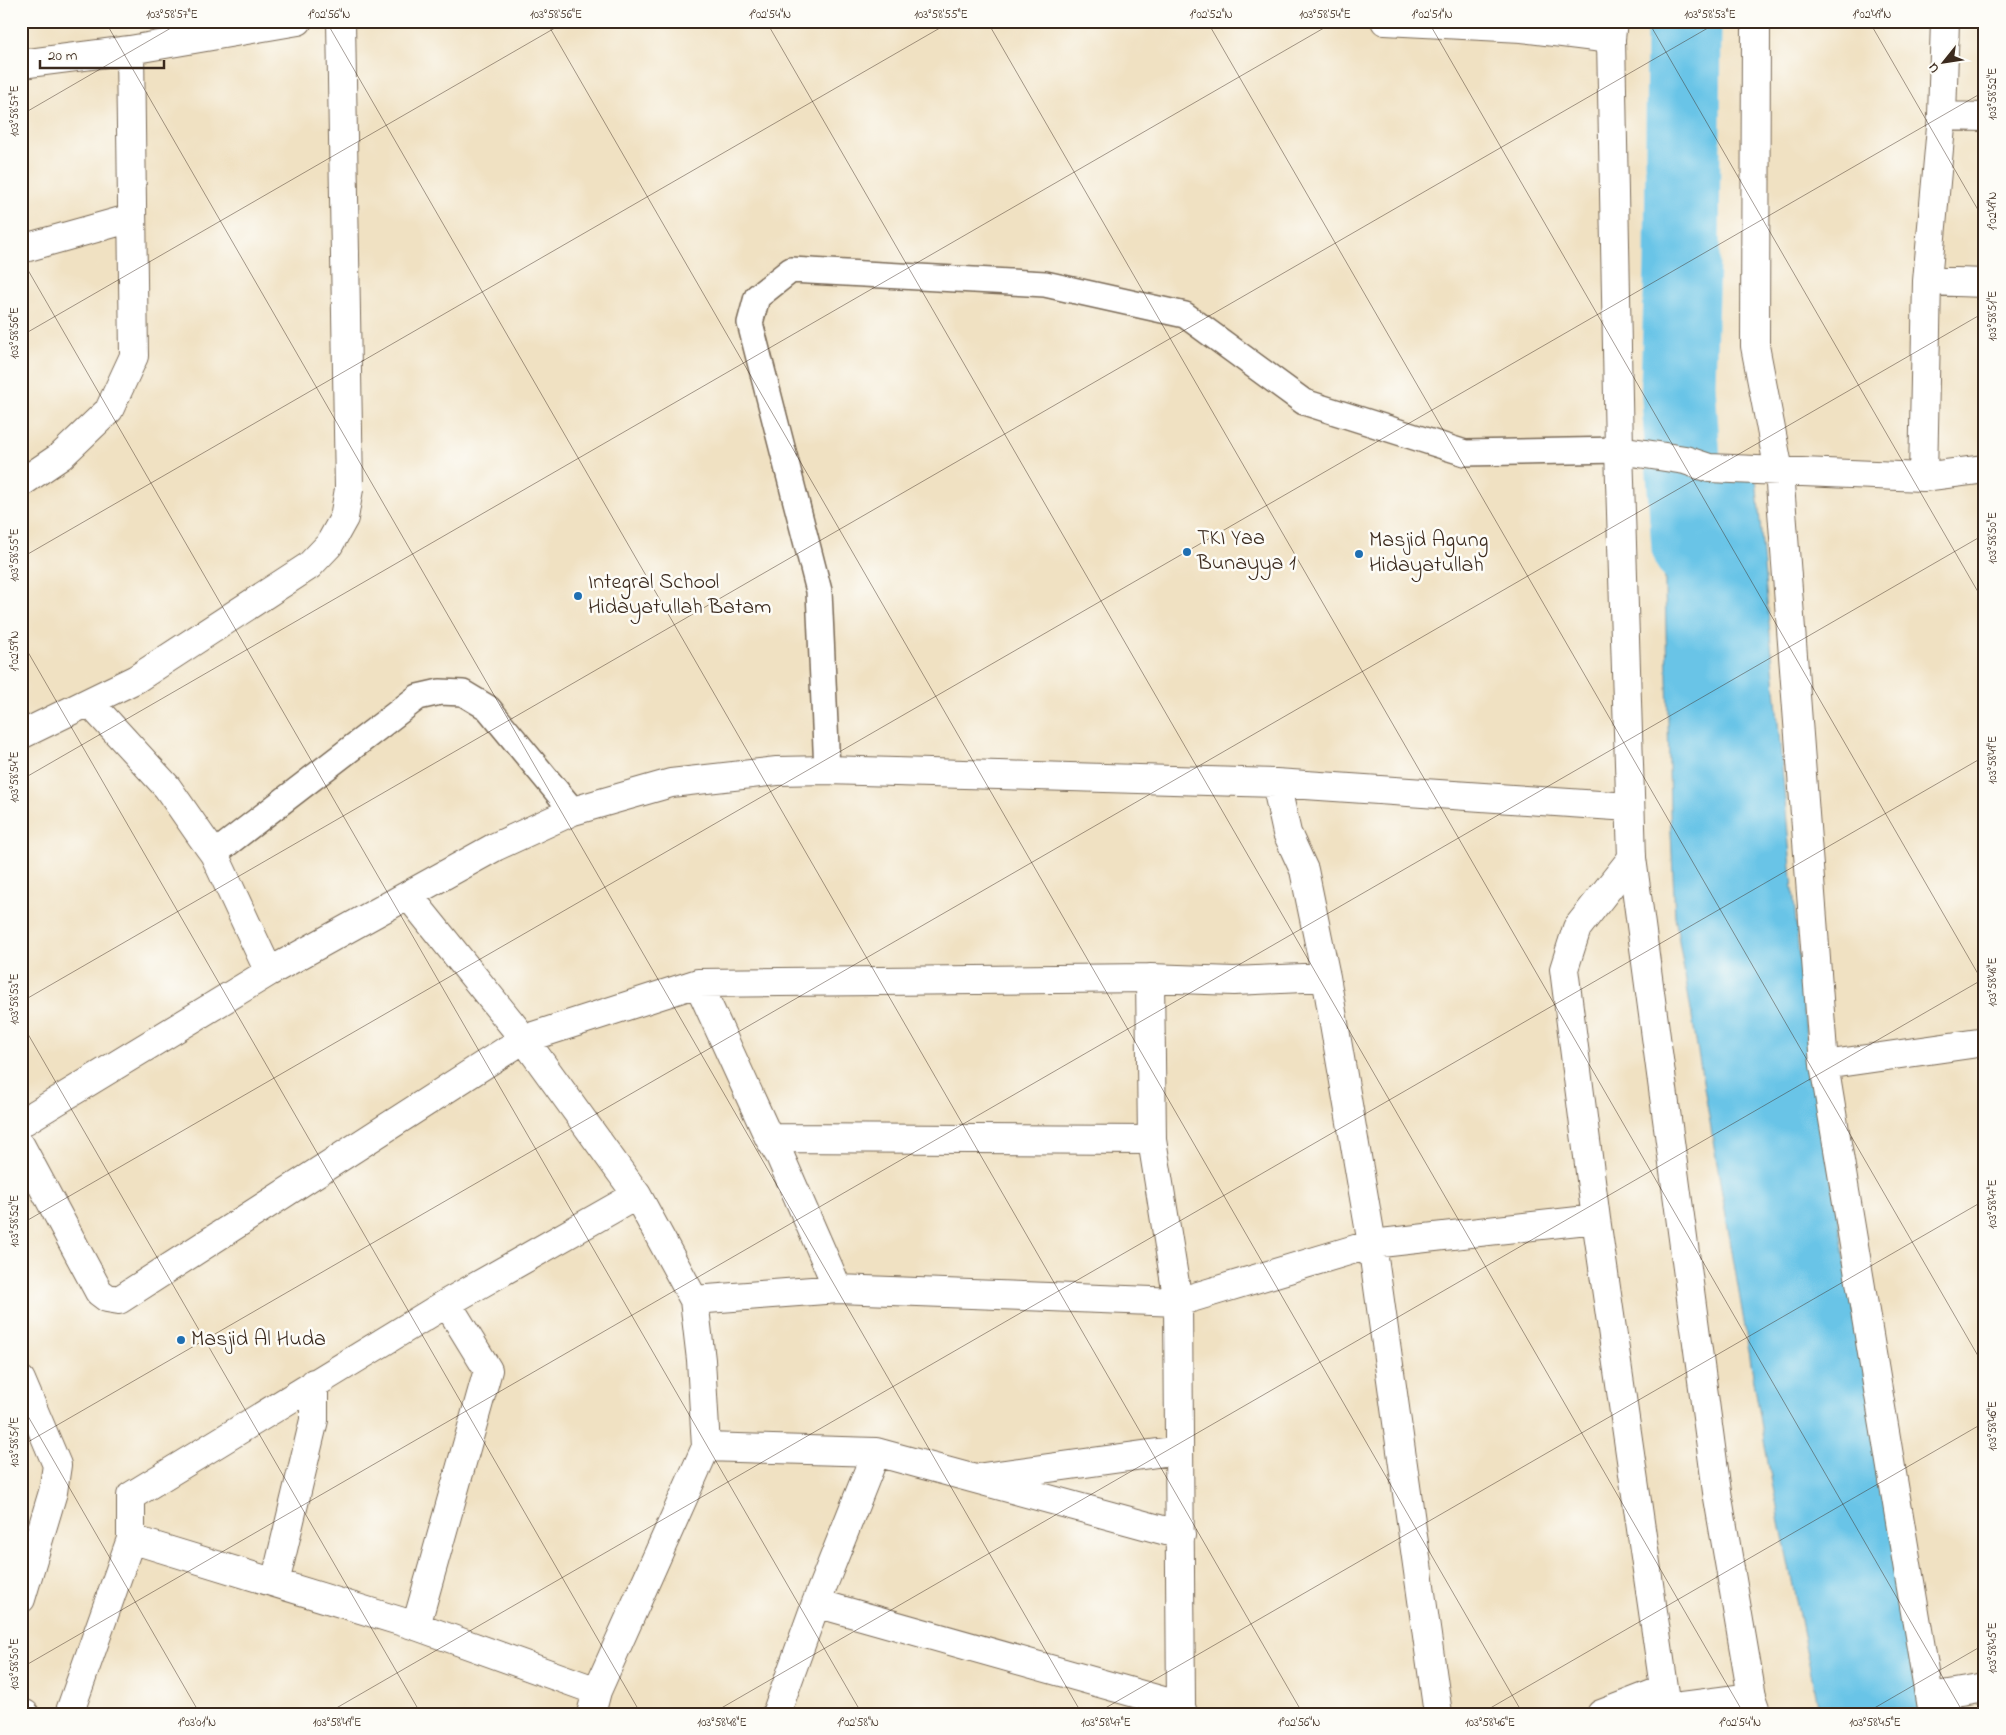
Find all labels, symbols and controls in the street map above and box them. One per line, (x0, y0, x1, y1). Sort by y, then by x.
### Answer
text: 103°58'57"E (146, 6, 198, 24)
text: 1°02'56"N (308, 6, 350, 24)
text: 103°58'56"E (530, 6, 582, 24)
text: 1°02'54"N (749, 6, 791, 24)
text: 103°58'55"E (914, 6, 968, 24)
text: 1°02'52"N (1189, 6, 1233, 24)
text: 103°58'54"E (1299, 6, 1351, 24)
text: 1°02'51"N (1411, 6, 1453, 24)
text: 103°58'53"E (1684, 6, 1736, 24)
text: 1°02'49"N (1853, 6, 1891, 24)
scale bar (40, 38, 164, 70)
north arrow (1918, 38, 1968, 88)
text: 20 m (48, 45, 78, 67)
text: U (1923, 59, 1945, 77)
text: 103°58'52"E (1984, 68, 2002, 120)
text: 103°58'57"E (6, 85, 24, 137)
text: 1°02'49"N (1984, 192, 2002, 230)
text: 103°58'51"E (1984, 291, 2002, 341)
text: 103°58'56"E (6, 307, 24, 359)
text: 103°58'50"E (1984, 512, 2002, 564)
place label: TKI Yaa Bunayya 1 (1196, 523, 1296, 581)
place label: Masjid Agung Hidayatullah (1369, 525, 1488, 583)
text: 103°58'55"E (6, 528, 24, 582)
marker: TKI Yaa Bunayya 1 (1181, 546, 1193, 558)
marker: Masjid Agung Hidayatullah (1353, 548, 1365, 560)
place label: Integral School Hidayatullah Batam (588, 567, 771, 625)
marker: Integral School Hidayatullah Batam (572, 590, 584, 602)
text: 1°02'59"N (6, 631, 24, 671)
text: 103°58'49"E (1984, 736, 2002, 784)
text: 103°58'54"E (6, 751, 24, 803)
text: 103°58'48"E (1984, 957, 2002, 1007)
text: 103°58'53"E (6, 973, 24, 1025)
text: 103°58'47"E (1984, 1179, 2002, 1229)
text: 103°58'52"E (6, 1195, 24, 1247)
place label: Masjid Al Huda (191, 1324, 326, 1356)
marker: Masjid Al Huda (175, 1334, 187, 1346)
text: 103°58'46"E (1984, 1401, 2002, 1451)
text: 103°58'51"E (6, 1417, 24, 1467)
text: 103°58'45"E (1984, 1622, 2002, 1674)
text: 103°58'50"E (6, 1638, 24, 1690)
text: 1°03'01"N (178, 1714, 216, 1732)
text: 103°58'49"E (313, 1714, 361, 1732)
text: 103°58'48"E (697, 1714, 747, 1732)
text: 1°02'58"N (837, 1714, 879, 1732)
text: 103°58'47"E (1081, 1714, 1131, 1732)
text: 1°02'56"N (1278, 1714, 1320, 1732)
text: 103°58'46"E (1465, 1714, 1515, 1732)
text: 1°02'54"N (1719, 1714, 1761, 1732)
text: 103°58'45"E (1849, 1714, 1901, 1732)

